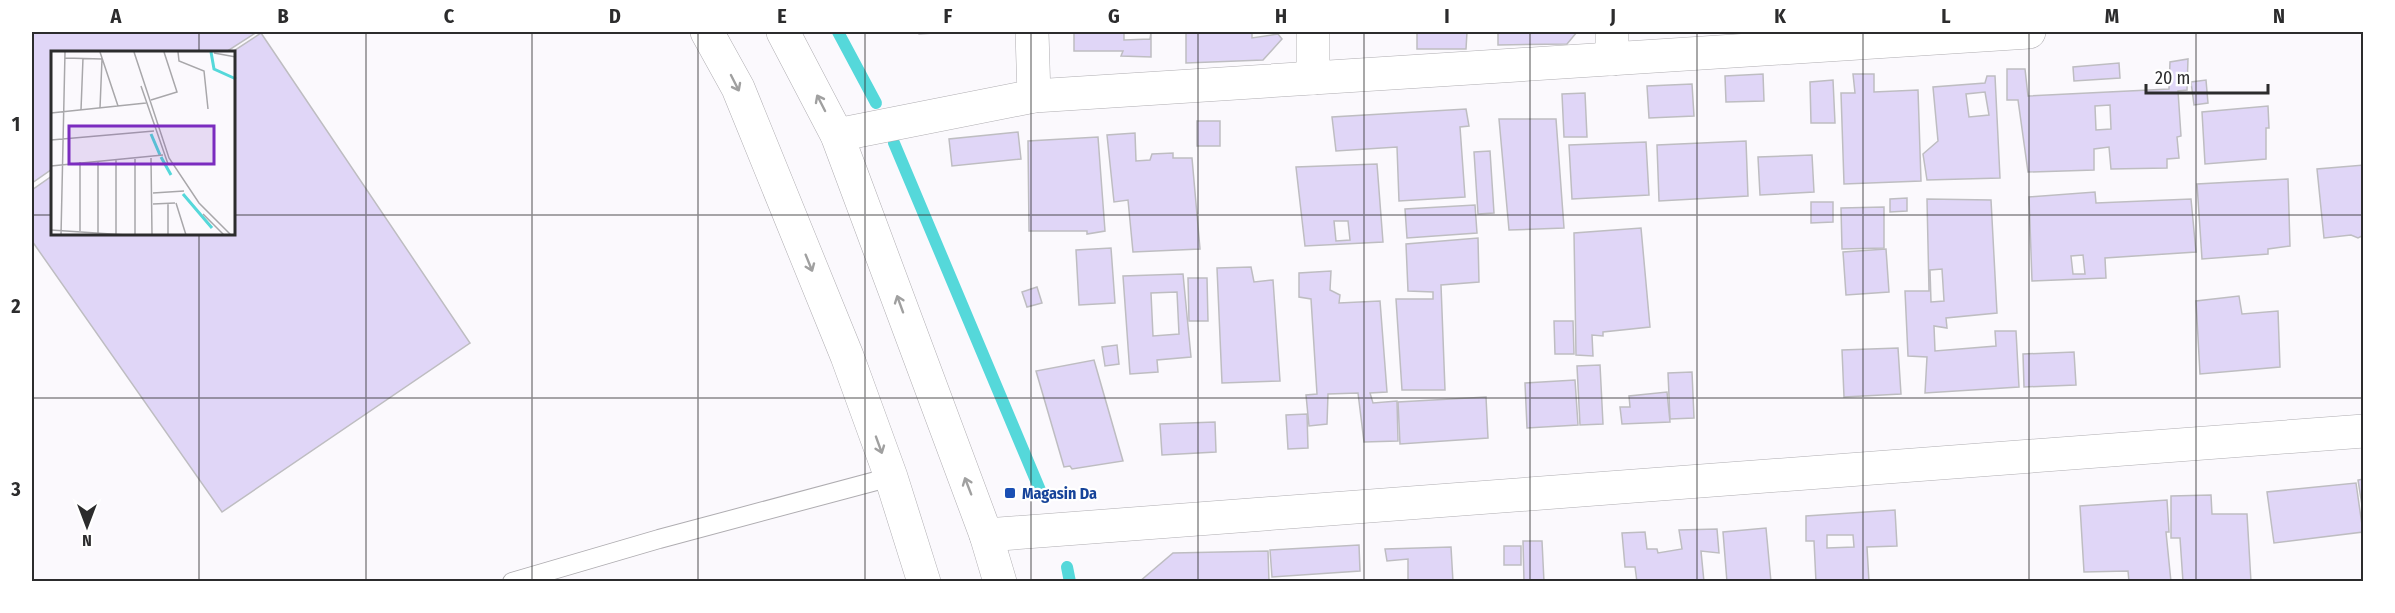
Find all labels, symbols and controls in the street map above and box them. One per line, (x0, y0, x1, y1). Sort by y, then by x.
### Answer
text: A (110, 4, 123, 28)
text: B (277, 4, 289, 28)
text: C (444, 4, 455, 28)
text: D (609, 4, 621, 28)
text: E (777, 4, 787, 28)
text: F (944, 4, 953, 28)
text: G (1108, 4, 1120, 28)
text: H (1275, 4, 1287, 28)
text: I (1444, 4, 1450, 28)
text: J (1609, 4, 1616, 28)
text: K (1774, 4, 1786, 28)
text: L (1941, 4, 1951, 28)
text: M (2105, 4, 2119, 28)
text: N (2273, 4, 2285, 28)
inset map (51, 51, 236, 236)
scale bar (2146, 57, 2268, 95)
text: 20 m (2155, 67, 2190, 89)
one-way arrow (729, 74, 741, 92)
one-way arrow (815, 94, 826, 112)
text: 1 (12, 112, 20, 136)
one-way arrow (804, 253, 815, 272)
text: 2 (10, 294, 21, 318)
one-way arrow (893, 295, 904, 314)
one-way arrow (875, 435, 886, 454)
text: 3 (10, 477, 21, 501)
one-way arrow (961, 478, 972, 496)
place label: Magasin Da (1022, 484, 1097, 503)
marker: Magasin Da (1003, 486, 1017, 500)
north arrow (57, 496, 117, 556)
text: N (82, 531, 92, 550)

